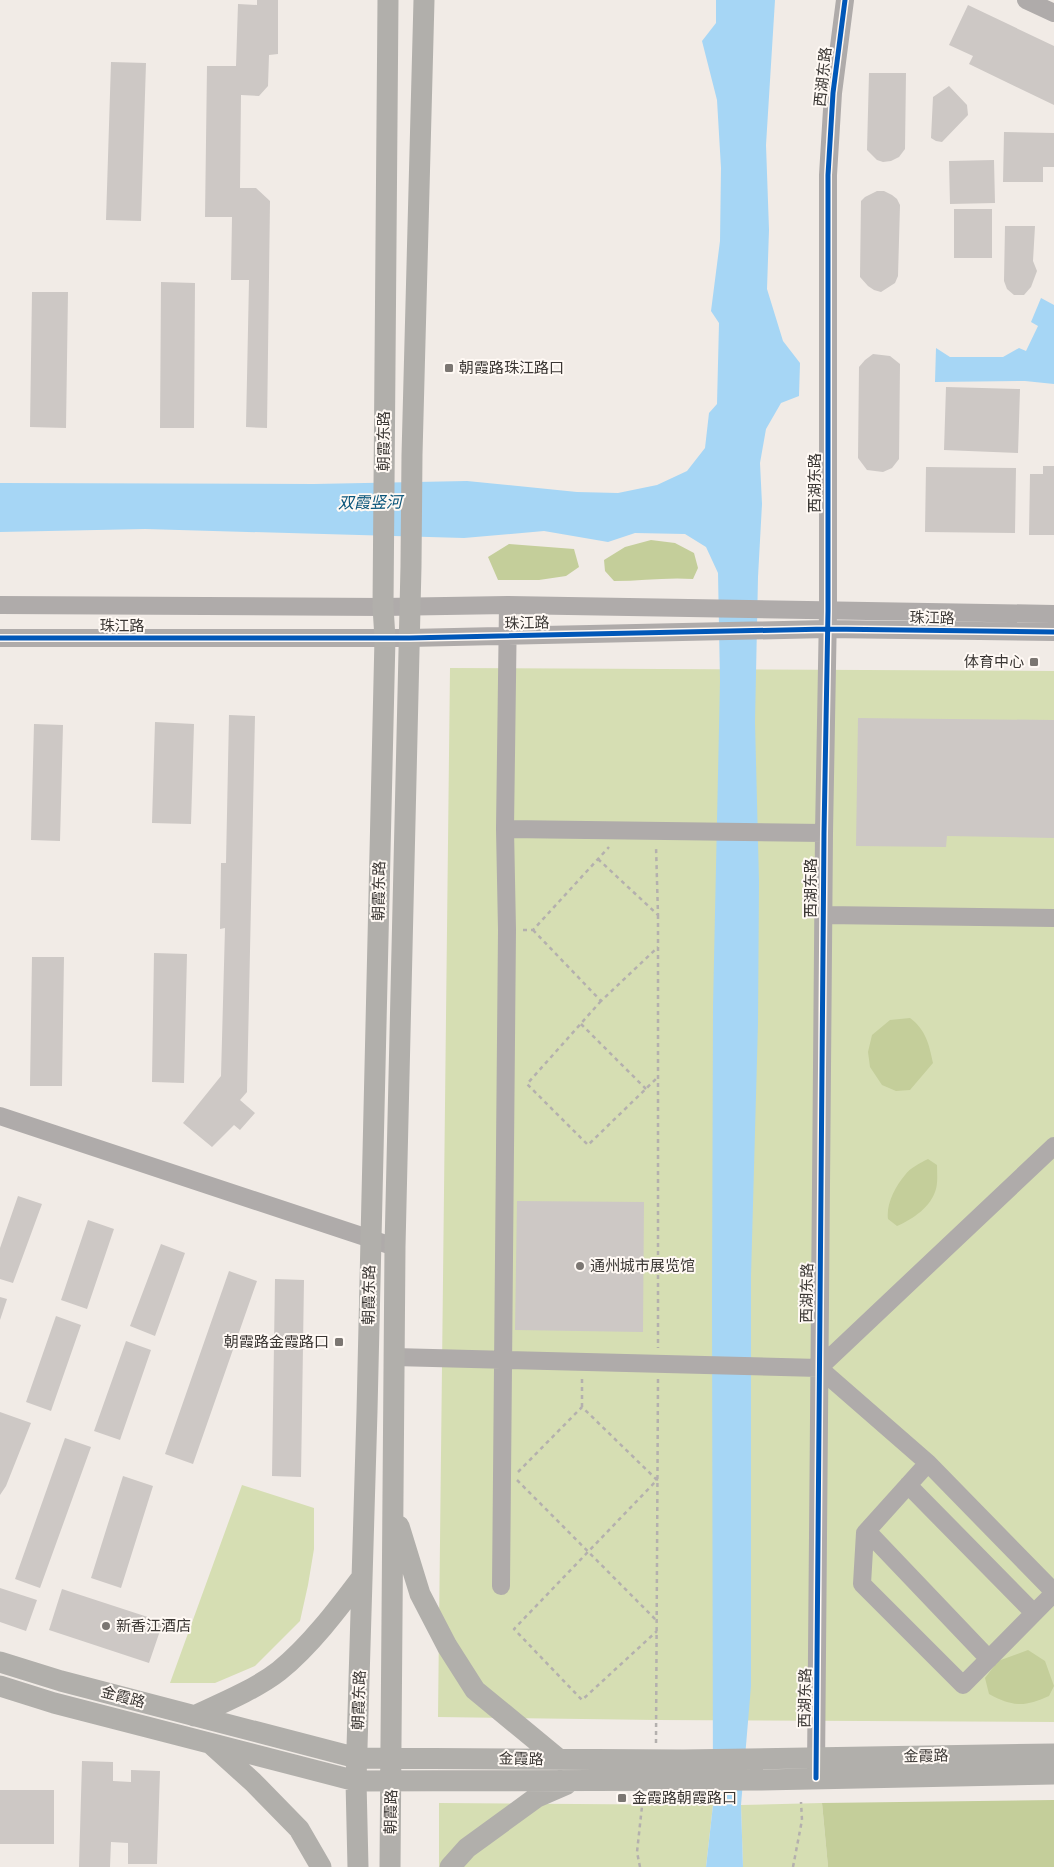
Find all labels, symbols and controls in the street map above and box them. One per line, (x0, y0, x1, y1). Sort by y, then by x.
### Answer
street label: 西湖东路 (811, 46, 835, 108)
place label: 朝霞路珠江路口 (459, 359, 564, 377)
marker: 朝霞路珠江路口 (443, 362, 455, 374)
street label: 朝霞东路 (375, 411, 393, 471)
street label: 西湖东路 (806, 453, 824, 513)
water label: 双霞竖河 (338, 492, 405, 513)
street label: 珠江路 (909, 609, 955, 627)
street label: 珠江路 (504, 614, 550, 632)
street label: 珠江路 (99, 617, 145, 635)
place label: 体育中心 (964, 653, 1024, 671)
marker: 体育中心 (1028, 656, 1040, 668)
street label: 西湖东路 (802, 858, 820, 918)
street label: 朝霞东路 (369, 861, 389, 921)
place label: 通州城市展览馆 (590, 1257, 695, 1275)
marker: 通州城市展览馆 (574, 1260, 586, 1272)
street label: 西湖东路 (797, 1263, 817, 1323)
street label: 朝霞东路 (359, 1265, 379, 1325)
place label: 朝霞路金霞路口 (224, 1333, 329, 1351)
marker: 朝霞路金霞路口 (333, 1336, 345, 1348)
place label: 新香江酒店 (116, 1617, 191, 1635)
marker: 新香江酒店 (100, 1620, 112, 1632)
street label: 西湖东路 (795, 1668, 815, 1728)
street label: 朝霞东路 (349, 1670, 369, 1730)
street label: 金霞路 (99, 1682, 147, 1712)
street label: 金霞路 (903, 1747, 949, 1765)
street label: 金霞路 (498, 1750, 544, 1768)
street label: 朝霞路 (382, 1789, 400, 1835)
place label: 金霞路朝霞路口 (632, 1789, 737, 1807)
marker: 金霞路朝霞路口 (616, 1792, 628, 1804)

